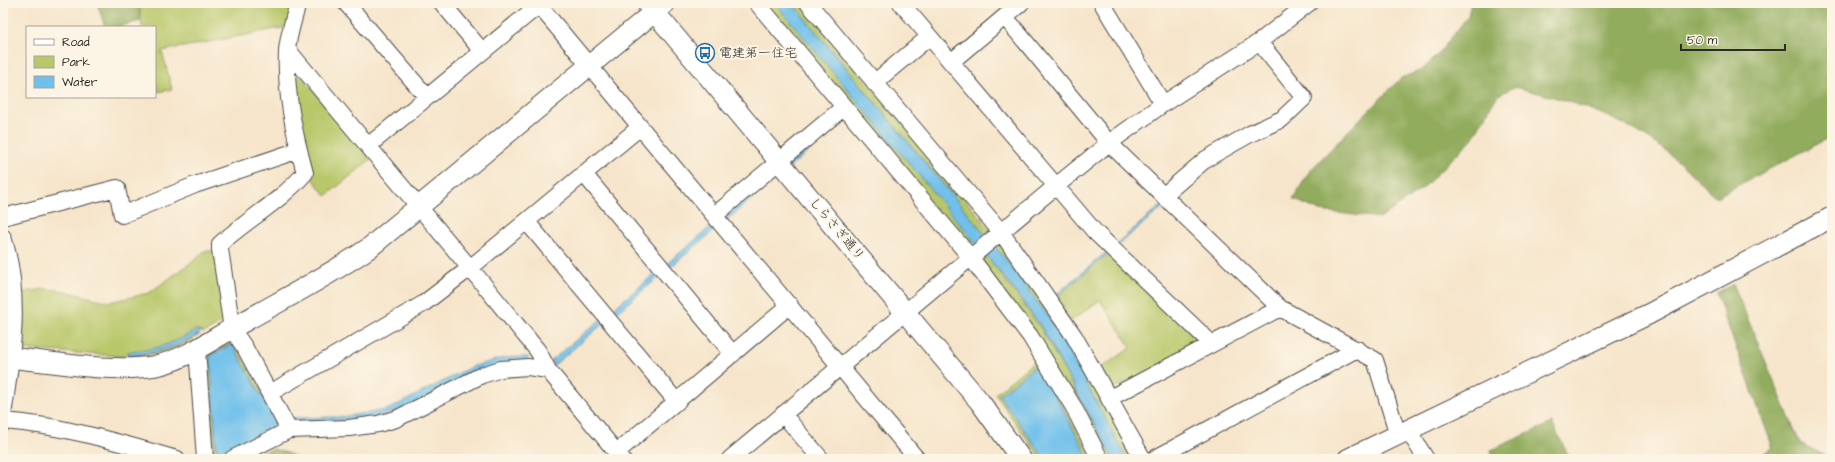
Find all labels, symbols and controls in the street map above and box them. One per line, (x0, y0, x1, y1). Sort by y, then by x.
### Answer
legend (26, 26, 156, 98)
scale bar (1681, 26, 1785, 52)
text: 50 m (1687, 32, 1718, 49)
text: Road (62, 34, 90, 51)
bus stop icon: 電建第一住宅 (694, 42, 716, 64)
place label: 電建第一住宅 (719, 44, 797, 62)
text: Park (62, 54, 90, 71)
text: Water (62, 74, 98, 91)
street label: しらさぎ通り (805, 194, 869, 264)

